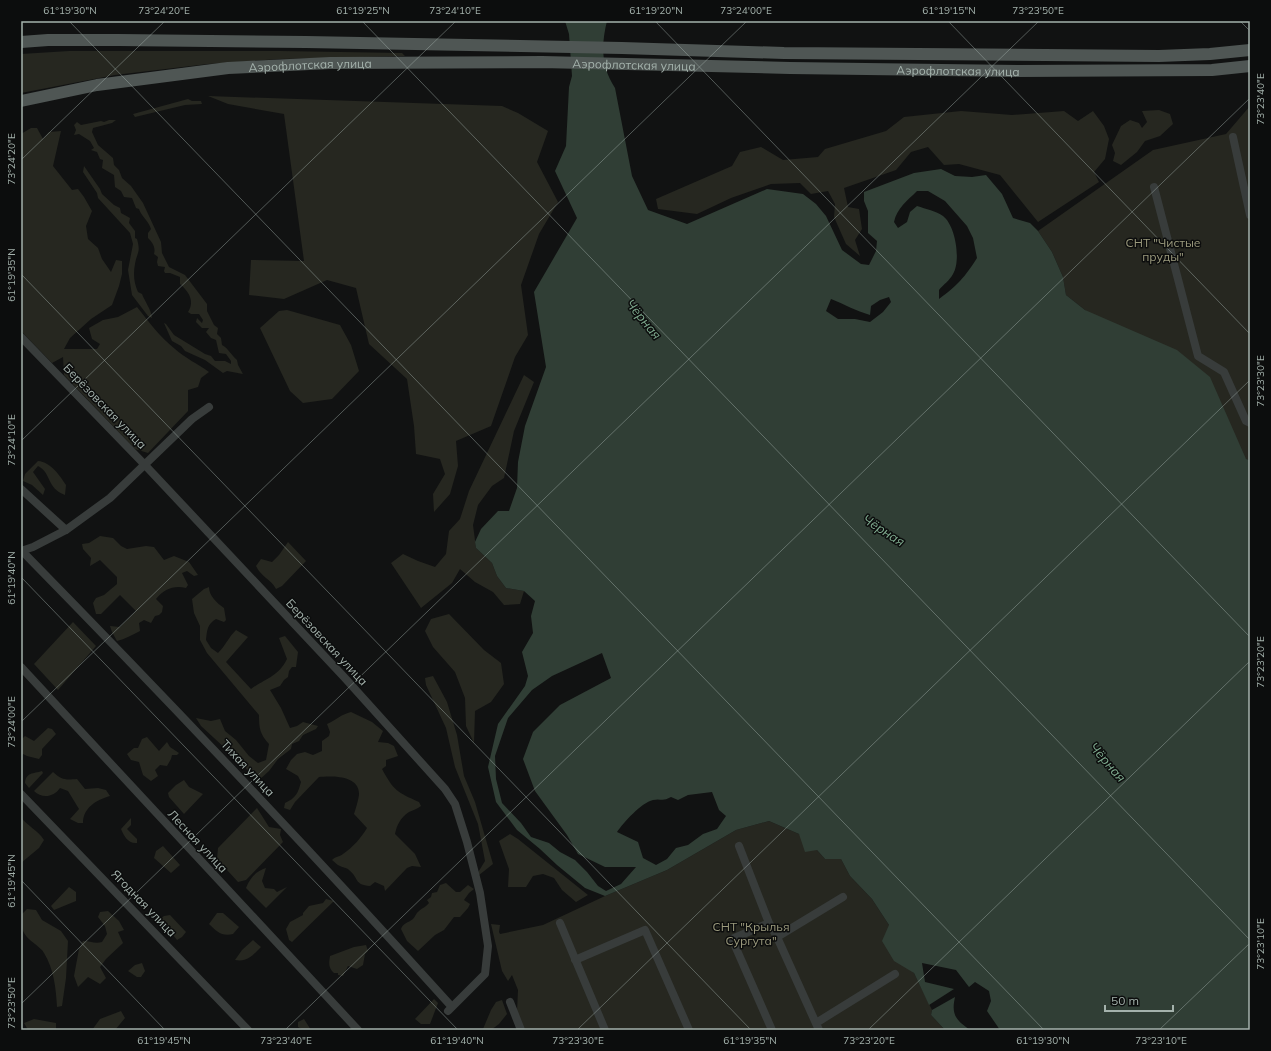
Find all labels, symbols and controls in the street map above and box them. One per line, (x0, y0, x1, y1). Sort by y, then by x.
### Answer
text: 61°19'30"N (43, 4, 97, 17)
text: 73°24'20"E (138, 4, 190, 17)
text: 61°19'25"N (336, 4, 390, 17)
text: 73°24'10"E (429, 4, 481, 17)
text: 61°19'20"N (629, 4, 683, 17)
text: 73°24'00"E (720, 4, 772, 17)
text: 61°19'15"N (922, 4, 976, 17)
text: 73°23'50"E (1012, 4, 1064, 17)
street label: Аэрофлотская улица (248, 55, 372, 74)
street label: Аэрофлотская улица (572, 55, 696, 73)
street label: Аэрофлотская улица (896, 62, 1020, 79)
text: 73°23'40"E (1254, 73, 1267, 125)
text: 73°24'20"E (5, 133, 18, 185)
park label: СНТ "Чистые пруды" (1125, 235, 1201, 264)
text: 61°19'35"N (5, 248, 18, 302)
water label: Чёрная (623, 296, 665, 342)
text: 73°23'30"E (1254, 355, 1267, 407)
street label: Берёзовская улица (60, 360, 150, 452)
text: 73°24'10"E (5, 414, 18, 466)
water label: Чёрная (860, 510, 908, 550)
text: 61°19'40"N (5, 551, 18, 605)
street label: Берёзовская улица (283, 596, 371, 688)
text: 73°23'20"E (1254, 636, 1267, 688)
text: 73°24'00"E (5, 696, 18, 748)
street label: Тихая улица (218, 737, 278, 799)
water label: Чёрная (1087, 739, 1129, 785)
street label: Лесная улица (165, 806, 231, 876)
text: 61°19'45"N (5, 854, 18, 908)
street label: Ягодная улица (108, 866, 180, 940)
text: 73°23'10"E (1254, 918, 1267, 970)
park label: CНТ "Крылья Сургута" (713, 919, 789, 948)
text: 73°23'50"E (5, 977, 18, 1029)
scale bar (1105, 987, 1173, 1013)
text: 50 m (1111, 993, 1139, 1008)
text: 61°19'45"N (137, 1034, 191, 1047)
text: 73°23'40"E (260, 1034, 312, 1047)
text: 61°19'40"N (430, 1034, 484, 1047)
text: 73°23'30"E (552, 1034, 604, 1047)
text: 61°19'35"N (723, 1034, 777, 1047)
text: 73°23'20"E (843, 1034, 895, 1047)
text: 61°19'30"N (1016, 1034, 1070, 1047)
text: 73°23'10"E (1135, 1034, 1187, 1047)

